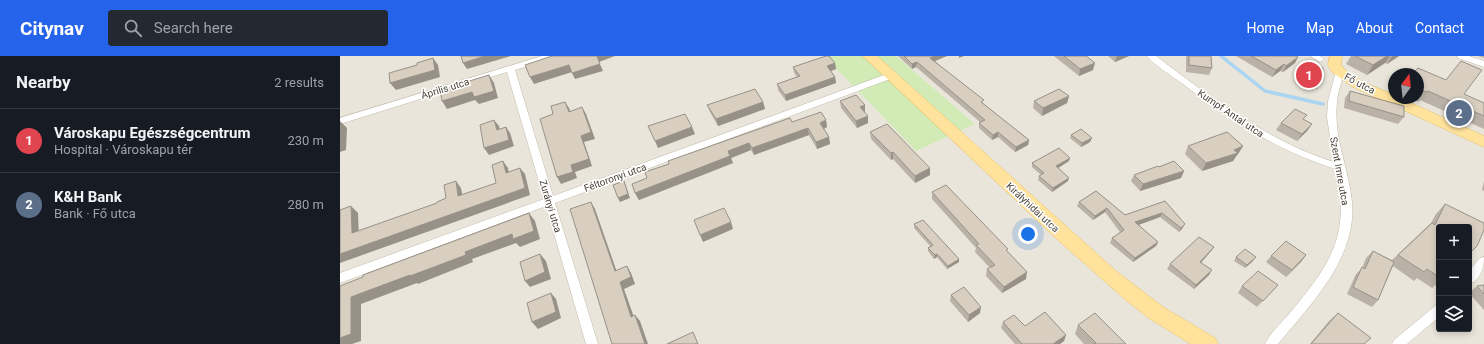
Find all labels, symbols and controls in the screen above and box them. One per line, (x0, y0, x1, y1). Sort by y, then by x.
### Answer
search box (108, 10, 388, 46)
text: Citynav (20, 17, 84, 40)
icon: search (122, 17, 144, 39)
text: Search here (154, 19, 233, 37)
text: Home (1246, 20, 1284, 36)
text: Map (1306, 20, 1334, 36)
text: About (1356, 20, 1393, 36)
text: Contact (1415, 20, 1464, 36)
pin: 1 (1296, 60, 1322, 90)
north arrow (1388, 68, 1424, 104)
street label: Fő utca (1343, 71, 1377, 96)
text: Nearby (16, 72, 71, 92)
text: 2 results (274, 75, 324, 90)
street label: Április utca (419, 75, 471, 101)
street label: Kumpf Antal utca (1196, 87, 1266, 140)
pin: 2 (1446, 98, 1472, 128)
text: Városkapu Egészségcentrum (54, 124, 251, 142)
text: 1 (25, 133, 33, 148)
text: 230 m (287, 133, 324, 148)
street label: Szent Imre utca (1328, 136, 1351, 206)
text: Hospital · Városkapu tér (54, 142, 193, 157)
street label: Féltoronyi utca (582, 161, 648, 194)
street label: Zurányi utca (537, 178, 564, 234)
street label: Királyhidai utca (1004, 180, 1061, 235)
text: K&H Bank (54, 188, 122, 206)
text: 2 (25, 197, 33, 212)
text: 280 m (287, 197, 324, 212)
text: Bank · Fő utca (54, 206, 136, 221)
your location (1018, 224, 1038, 244)
map controls (1436, 224, 1472, 332)
button: + (1436, 224, 1472, 260)
button: − (1436, 260, 1472, 296)
button: layers (1436, 296, 1472, 332)

